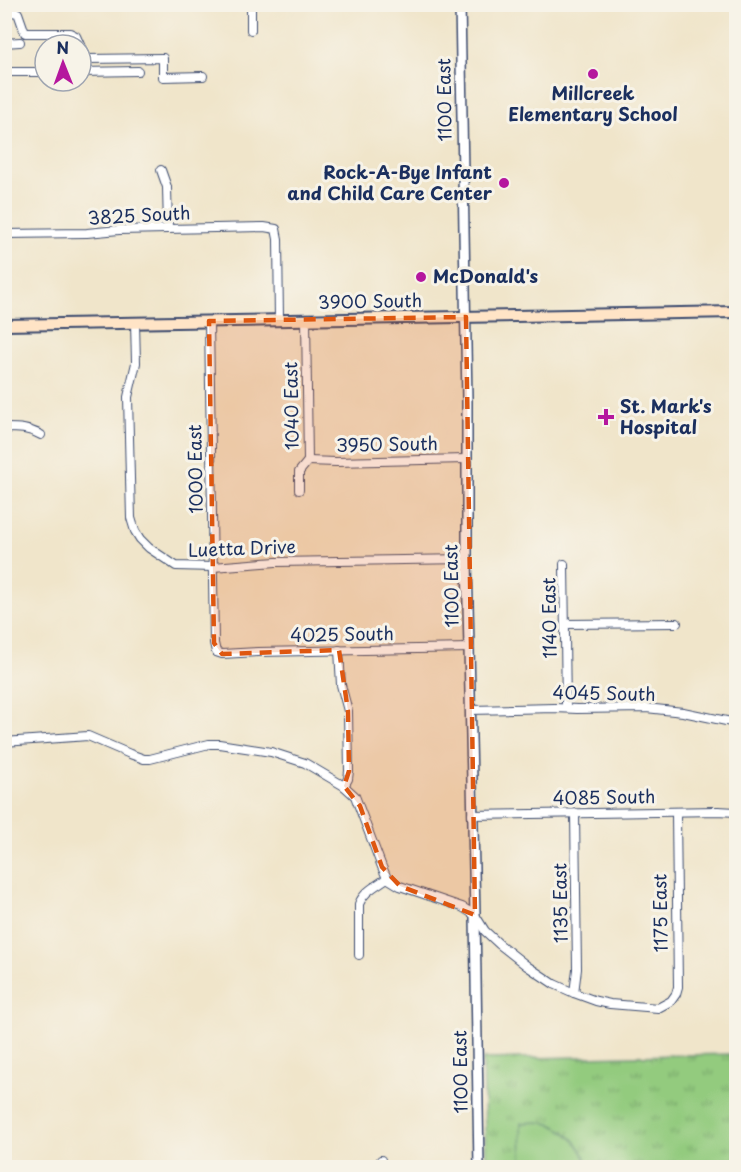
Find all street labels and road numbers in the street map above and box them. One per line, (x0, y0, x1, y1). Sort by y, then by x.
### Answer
street label: 1100 East (429, 58, 458, 142)
street label: 3825 South (87, 198, 191, 231)
street label: 3900 South (318, 286, 422, 315)
street label: 1040 East (276, 362, 305, 450)
street label: 1000 East (180, 424, 209, 514)
street label: 3950 South (336, 429, 438, 458)
street label: Luetta Drive (188, 532, 296, 563)
street label: 1100 East (436, 544, 465, 628)
street label: 1140 East (534, 577, 563, 659)
street label: 4025 South (290, 619, 394, 648)
street label: 4045 South (552, 678, 656, 707)
street label: 4085 South (552, 782, 656, 811)
street label: 1135 East (545, 863, 574, 943)
street label: 1175 East (645, 873, 674, 953)
street label: 1100 East (445, 1030, 474, 1114)

